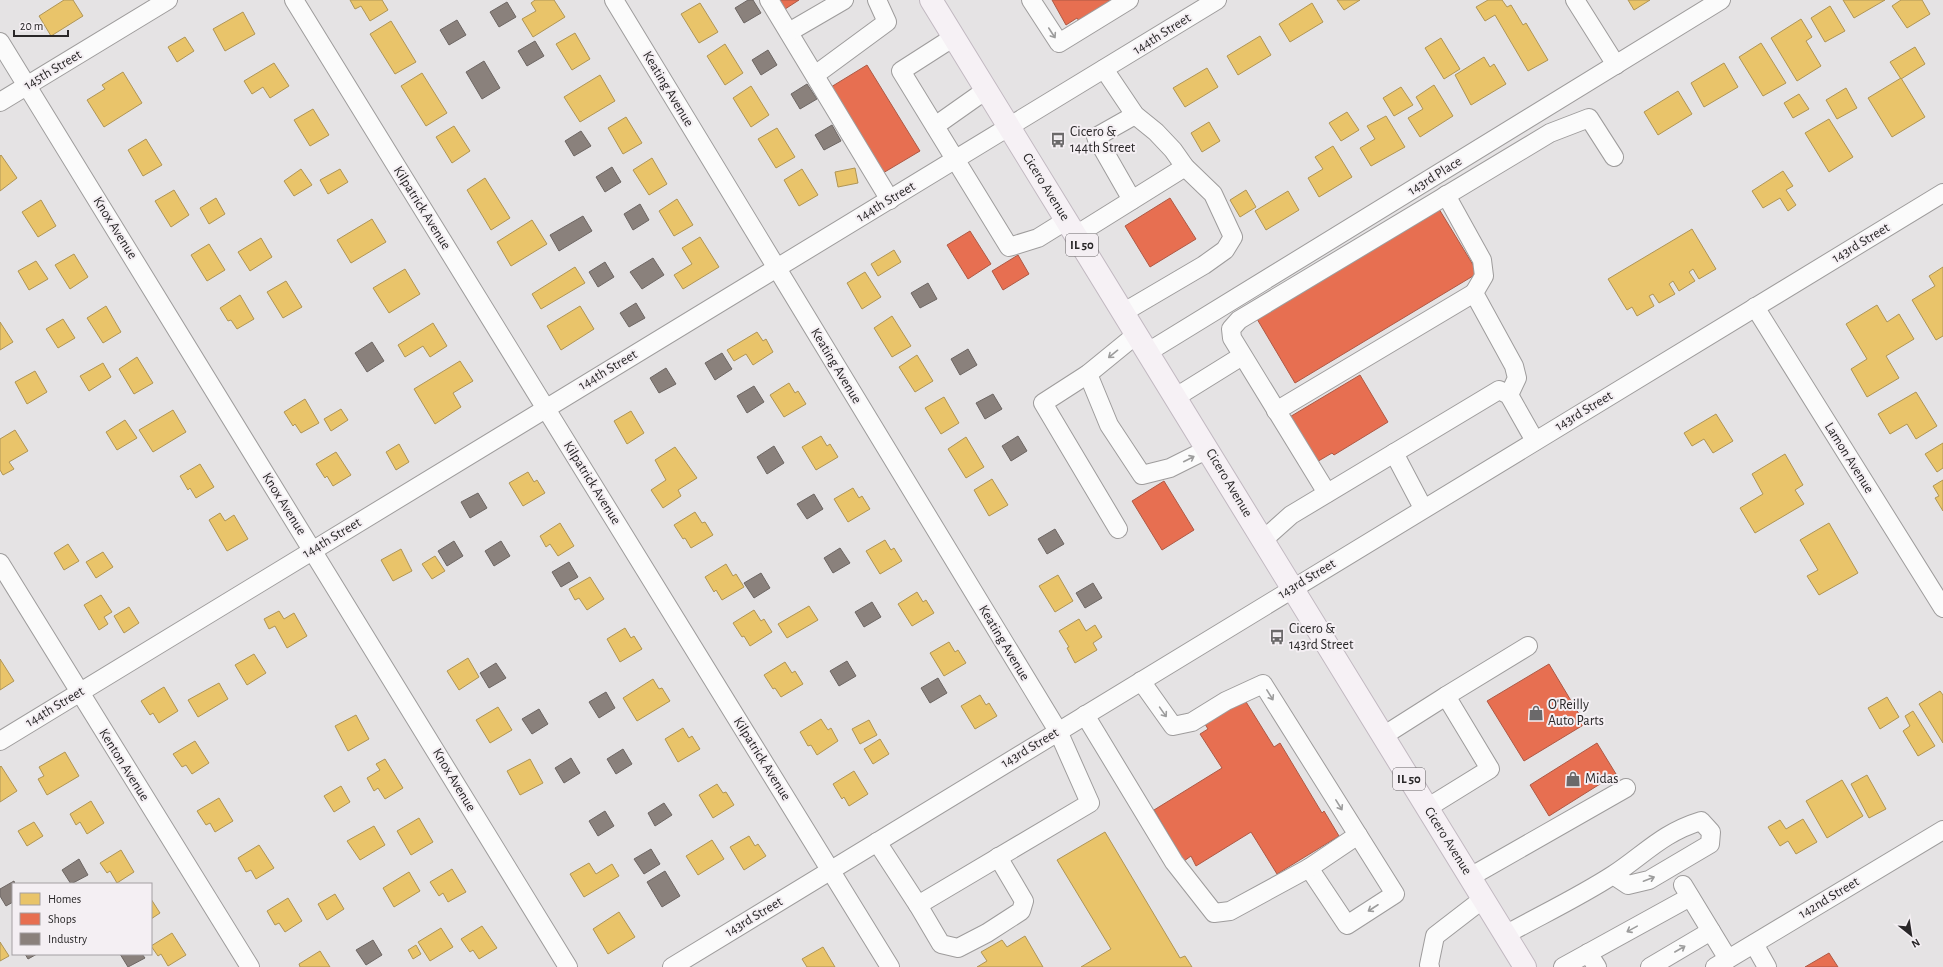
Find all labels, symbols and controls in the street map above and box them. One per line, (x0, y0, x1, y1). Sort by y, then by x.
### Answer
street label: 144th Street (1131, 10, 1194, 57)
scale bar (14, 12, 68, 38)
text: 20 m (20, 20, 43, 32)
one-way arrow (1048, 27, 1056, 38)
street label: 145th Street (22, 47, 85, 93)
street label: Keating Avenue (640, 49, 696, 129)
place label: Cicero & 144th Street (1070, 125, 1136, 155)
bus stop icon: Cicero & 144th Street (1049, 131, 1067, 149)
street label: Cicero Avenue (1020, 151, 1072, 223)
street label: 143rd Place (1406, 154, 1464, 198)
street label: Kilpatrick Avenue (391, 164, 453, 252)
street label: 144th Street (854, 179, 918, 225)
street label: Knox Avenue (90, 194, 140, 262)
street label: 143rd Street (1830, 220, 1893, 266)
road number: IL 50 (1066, 234, 1098, 256)
street label: Keating Avenue (808, 326, 864, 406)
street label: 144th Street (576, 347, 640, 393)
one-way arrow (1107, 349, 1118, 358)
street label: 143rd Street (1553, 388, 1616, 434)
street label: Lamon Avenue (1822, 420, 1876, 496)
street label: Kilpatrick Avenue (561, 439, 623, 527)
street label: Cicero Avenue (1203, 446, 1255, 520)
one-way arrow (1183, 455, 1195, 462)
street label: Knox Avenue (259, 470, 309, 538)
street label: 144th Street (300, 515, 364, 561)
street label: 143rd Street (1276, 556, 1339, 602)
street label: Keating Avenue (976, 603, 1032, 683)
place label: Cicero & 143rd Street (1289, 622, 1354, 652)
bus stop icon: Cicero & 143rd Street (1268, 628, 1286, 646)
street label: 144th Street (23, 684, 87, 730)
one-way arrow (1266, 689, 1274, 700)
place label: O'Reilly Auto Parts (1548, 698, 1604, 728)
shop icon: O'Reilly Auto Parts (1527, 704, 1545, 722)
one-way arrow (1159, 707, 1167, 718)
street label: Kilpatrick Avenue (731, 715, 793, 803)
street label: 143rd Street (999, 725, 1062, 771)
street label: Kenton Avenue (96, 726, 152, 804)
street label: Knox Avenue (430, 746, 478, 814)
road number: IL 50 (1393, 768, 1425, 790)
shop icon: Midas (1564, 770, 1582, 788)
place label: Midas (1585, 772, 1618, 786)
one-way arrow (1335, 800, 1343, 811)
street label: Cicero Avenue (1422, 805, 1474, 877)
street label: 142nd Street (1796, 874, 1862, 921)
one-way arrow (1642, 875, 1654, 883)
legend (12, 883, 152, 955)
text: Homes (48, 893, 81, 905)
street label: 143rd Street (723, 894, 786, 940)
one-way arrow (1368, 904, 1379, 912)
text: Shops (48, 913, 76, 925)
north arrow (1891, 915, 1931, 955)
one-way arrow (1626, 926, 1638, 934)
text: Industry (48, 933, 87, 946)
text: N (1910, 937, 1922, 950)
one-way arrow (1674, 944, 1686, 952)

